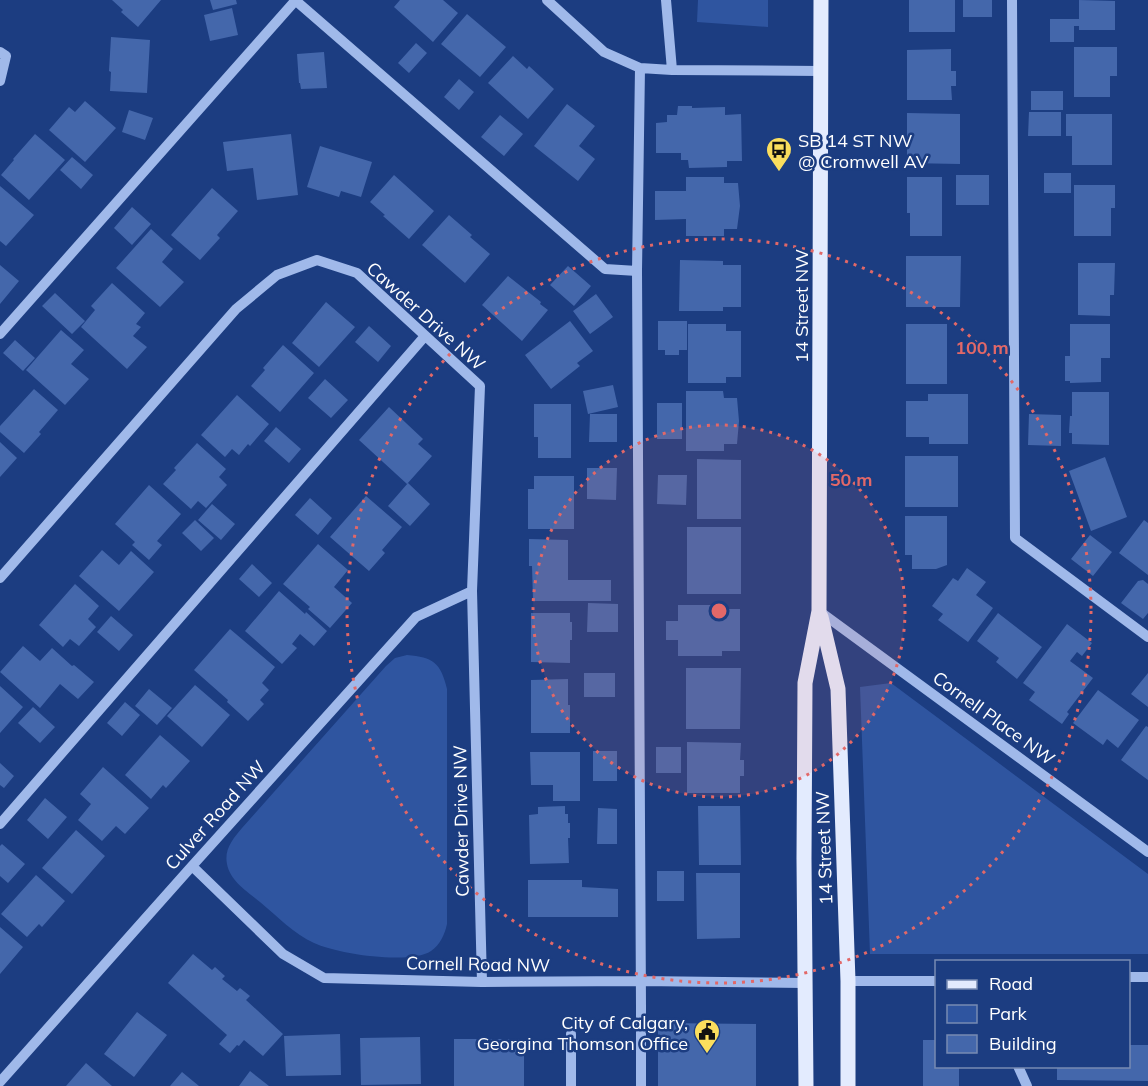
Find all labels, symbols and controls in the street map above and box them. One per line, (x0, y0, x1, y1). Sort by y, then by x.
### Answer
place label: SB 14 ST NW @ Cromwell AV (798, 129, 929, 173)
bus stop icon: SB 14 ST NW @ Cromwell AV (764, 135, 794, 173)
street label: 14 Street NW (790, 249, 813, 363)
street label: Cawder Drive NW (362, 257, 490, 375)
text: 100 m (955, 336, 1009, 359)
text: 50 m (830, 468, 872, 491)
centre of rings (709, 601, 729, 621)
street label: Cornell Place NW (928, 666, 1060, 770)
street label: Cawder Drive NW (448, 745, 474, 897)
street label: Culver Road NW (160, 755, 270, 875)
street label: 14 Street NW (811, 791, 837, 905)
street label: Cornell Road NW (406, 951, 550, 977)
legend (935, 960, 1130, 1068)
text: Road (989, 972, 1033, 995)
text: Park (989, 1002, 1028, 1025)
place label: City of Calgary, Georgina Thomson Office (477, 1011, 688, 1055)
public building icon: City of Calgary, Georgina Thomson Office (692, 1017, 722, 1055)
text: Building (989, 1032, 1057, 1055)

